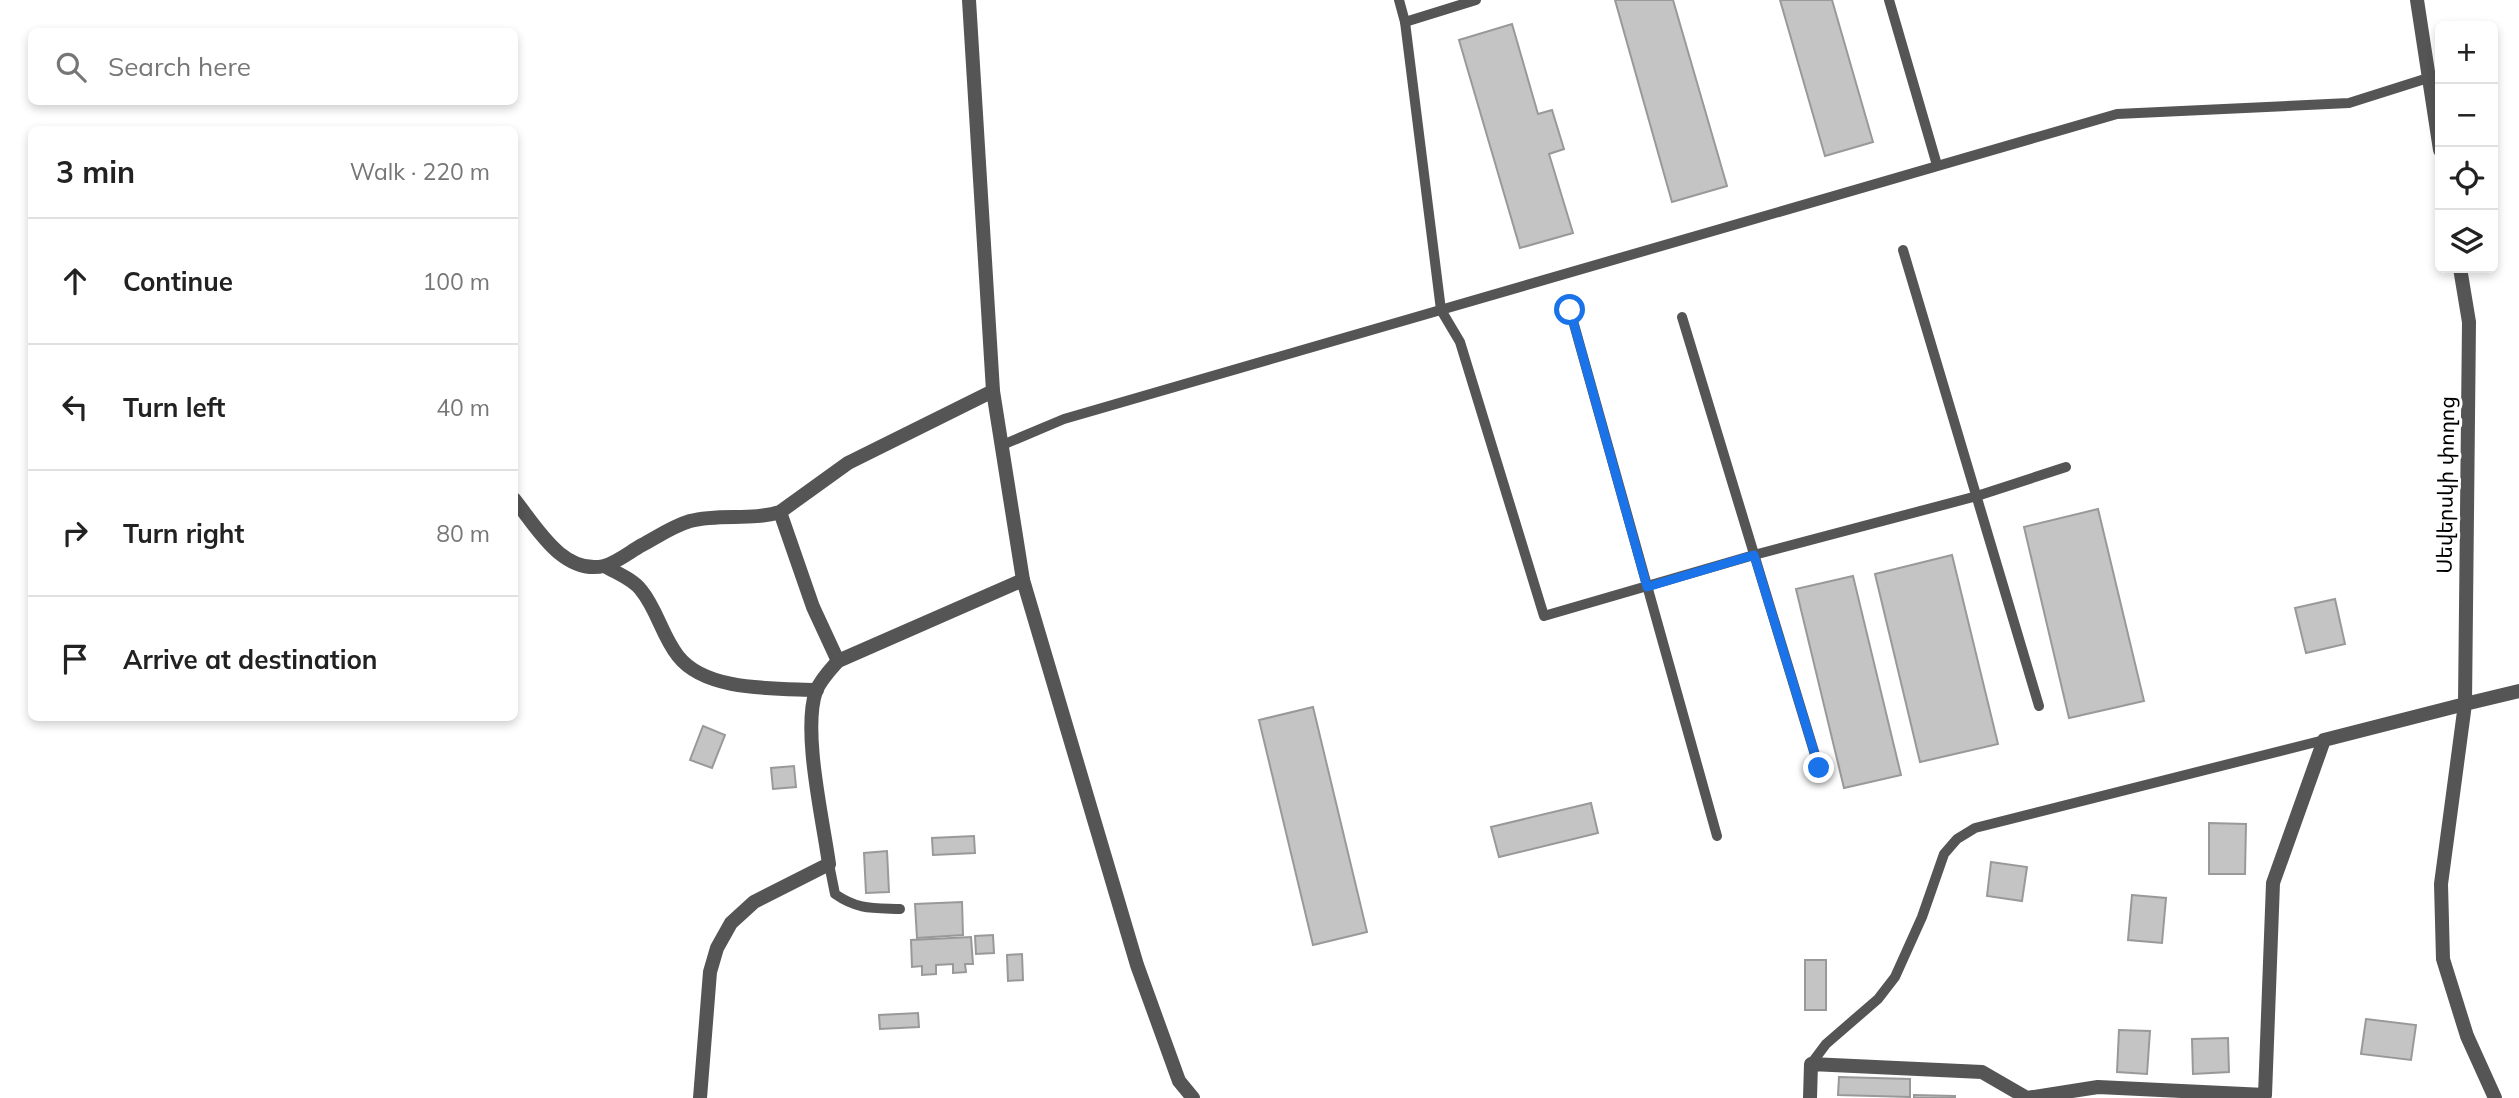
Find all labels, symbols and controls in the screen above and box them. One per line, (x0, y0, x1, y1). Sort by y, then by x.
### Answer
map controls (2435, 21, 2498, 273)
button: + (2435, 21, 2498, 84)
search box (28, 28, 518, 105)
icon: search (52, 48, 90, 86)
text: Search here (108, 50, 251, 83)
button: − (2435, 84, 2498, 147)
button: locate (2435, 147, 2498, 210)
text: 3 min (56, 153, 135, 191)
text: Walk · 220 m (350, 157, 490, 186)
button: layers (2435, 210, 2498, 273)
icon: ahead (56, 262, 94, 300)
text: Continue (123, 265, 233, 298)
text: 100 m (422, 267, 490, 296)
route start (1554, 294, 1585, 325)
icon: left (56, 388, 94, 426)
text: Turn left (123, 391, 225, 424)
text: 40 m (436, 393, 490, 422)
street label: Սեվերսկի փողոց (2430, 396, 2460, 574)
icon: right (56, 514, 94, 552)
text: Turn right (123, 517, 244, 550)
text: 80 m (436, 519, 490, 548)
icon: arrive (56, 640, 94, 678)
text: Arrive at destination (123, 643, 378, 676)
route end (1803, 752, 1834, 783)

